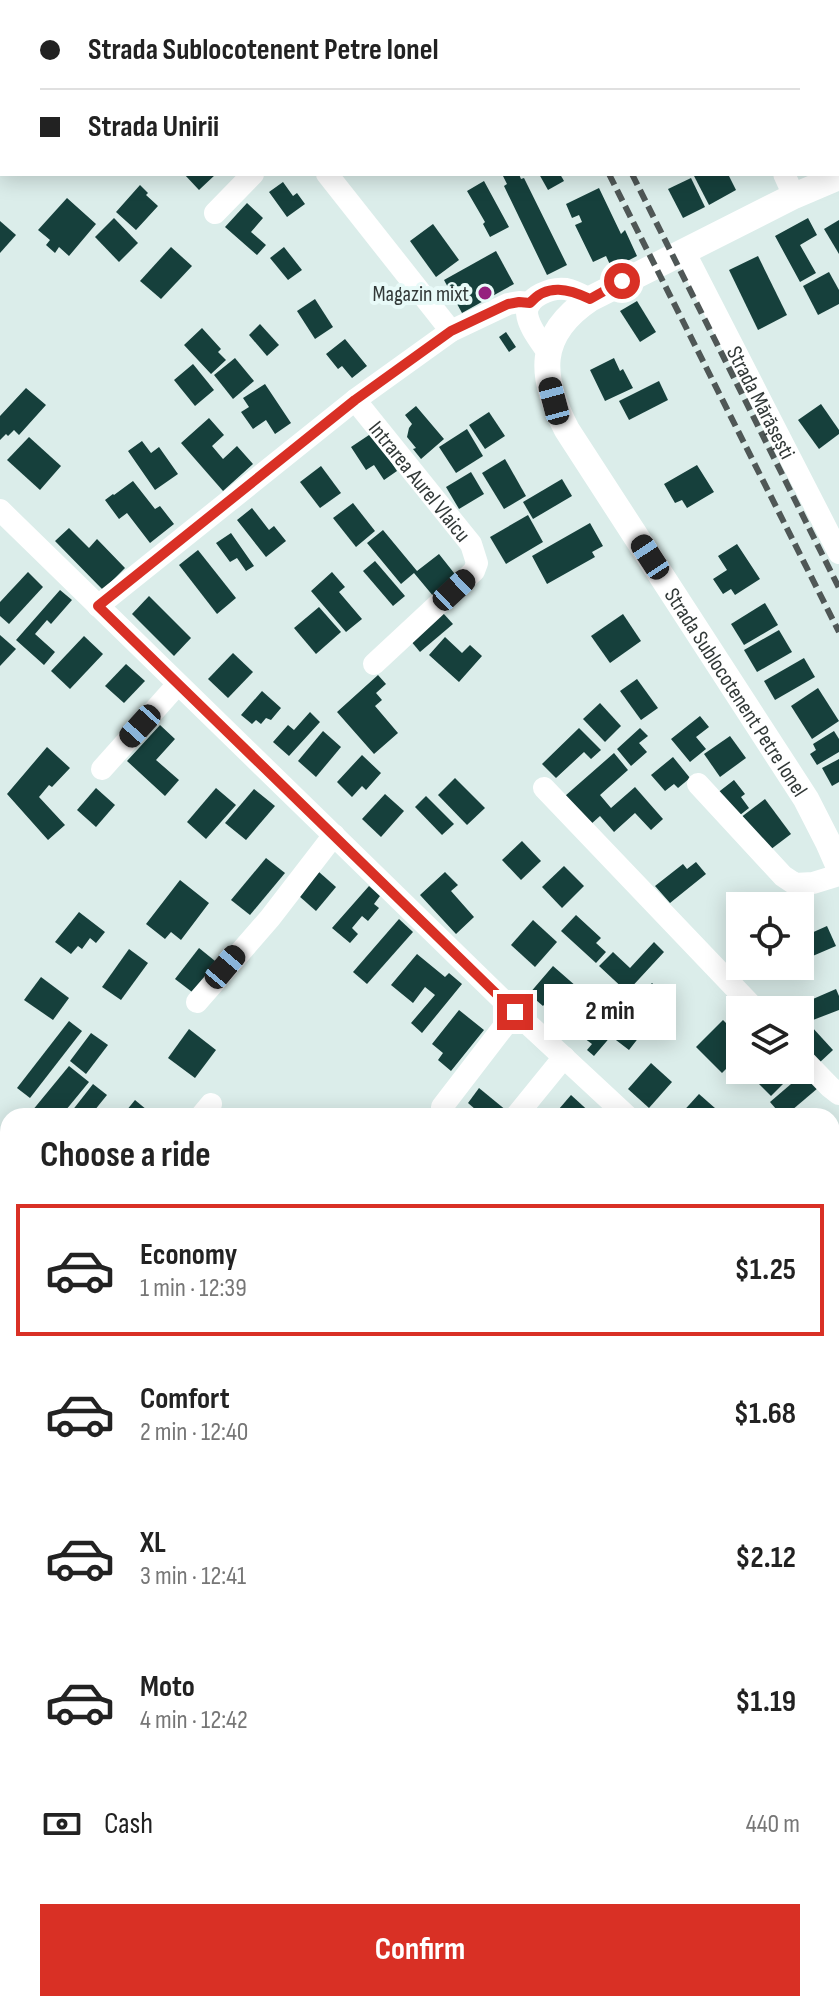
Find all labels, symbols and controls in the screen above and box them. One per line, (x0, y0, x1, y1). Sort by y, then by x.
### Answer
text: Strada Sublocotenent Petre Ionel (88, 32, 439, 68)
text: Strada Unirii (88, 109, 219, 145)
route start (604, 263, 640, 299)
place label: Magazin mixt (373, 281, 469, 308)
marker: Magazin mixt (476, 284, 494, 302)
street label: Strada Mărășești (720, 342, 800, 464)
car (536, 375, 572, 427)
street label: Intrarea Aurel Vlaicu (362, 416, 476, 548)
car (627, 530, 673, 584)
car (428, 565, 480, 615)
street label: Strada Sublocotenent Petre Ionel (658, 583, 813, 802)
car (115, 700, 165, 752)
map controls (726, 892, 814, 1084)
button: locate (726, 892, 814, 980)
car (200, 941, 250, 993)
callout: 2 min (543, 984, 675, 1040)
route end (497, 994, 533, 1030)
text: 2 min (585, 996, 635, 1027)
button: layers (726, 996, 814, 1084)
text: Choose a ride (40, 1134, 211, 1177)
icon: car (44, 1234, 116, 1306)
text: Economy (140, 1237, 237, 1273)
text: $1.25 (734, 1252, 796, 1288)
text: 1 min · 12:39 (140, 1273, 247, 1304)
icon: car (44, 1378, 116, 1450)
text: Comfort (140, 1381, 230, 1417)
text: $1.68 (734, 1396, 796, 1432)
text: 2 min · 12:40 (140, 1417, 248, 1448)
icon: car (44, 1522, 116, 1594)
text: XL (140, 1525, 166, 1561)
text: $2.12 (735, 1540, 796, 1576)
text: 3 min · 12:41 (140, 1561, 246, 1592)
icon: car (44, 1666, 116, 1738)
text: Moto (140, 1669, 195, 1705)
text: $1.19 (735, 1684, 796, 1720)
text: 4 min · 12:42 (140, 1705, 248, 1736)
icon: cash (40, 1802, 84, 1846)
text: Cash (104, 1806, 153, 1842)
text: 440 m (746, 1809, 800, 1840)
button: Confirm (40, 1904, 800, 1996)

